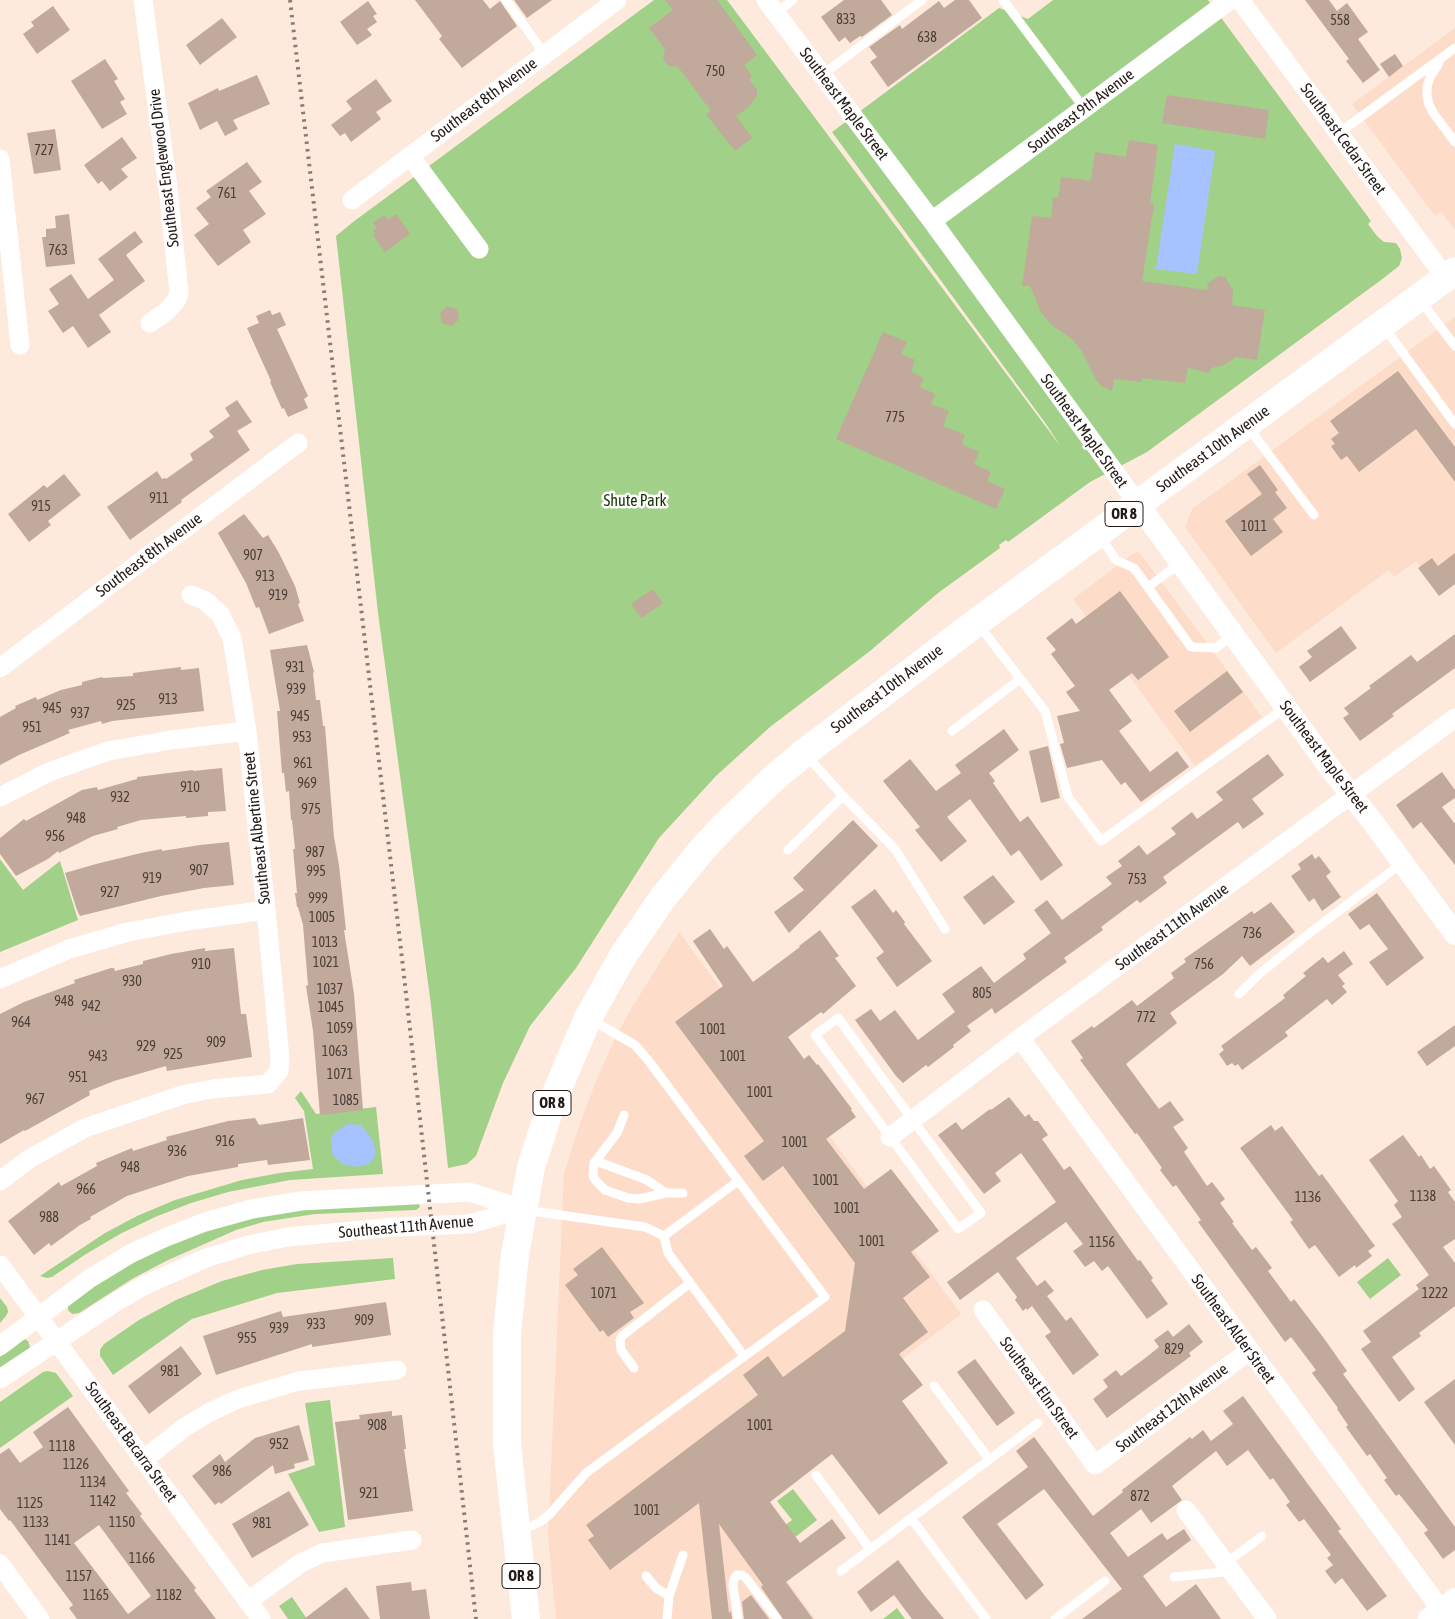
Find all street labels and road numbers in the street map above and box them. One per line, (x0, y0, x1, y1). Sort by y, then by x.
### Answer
street label: Southeast Maple Street (795, 44, 893, 164)
street label: Southeast 8th Avenue (427, 54, 541, 146)
street label: Southeast 9th Avenue (1024, 65, 1138, 157)
street label: Southeast Cedar Street (1296, 80, 1390, 198)
street label: Southeast Englewood Drive (145, 88, 183, 248)
street label: Southeast Maple Street (1036, 370, 1132, 492)
street label: Southeast 10th Avenue (1153, 401, 1273, 497)
road number: OR 8 (1105, 502, 1143, 526)
street label: Southeast 8th Avenue (92, 509, 206, 601)
street label: Southeast 10th Avenue (827, 641, 947, 737)
street label: Southeast Maple Street (1275, 697, 1373, 817)
street label: Southeast Albertine Street (239, 751, 275, 905)
street label: Southeast 11th Avenue (1112, 879, 1232, 975)
road number: OR 8 (533, 1090, 571, 1116)
street label: Southeast 11th Avenue (338, 1212, 474, 1242)
street label: Southeast Alder Street (1187, 1271, 1279, 1387)
street label: Southeast Elm Street (996, 1333, 1082, 1443)
street label: Southeast 12th Avenue (1112, 1360, 1232, 1456)
street label: Southeast Bacarra Street (81, 1378, 181, 1506)
road number: OR 8 (502, 1564, 540, 1588)

